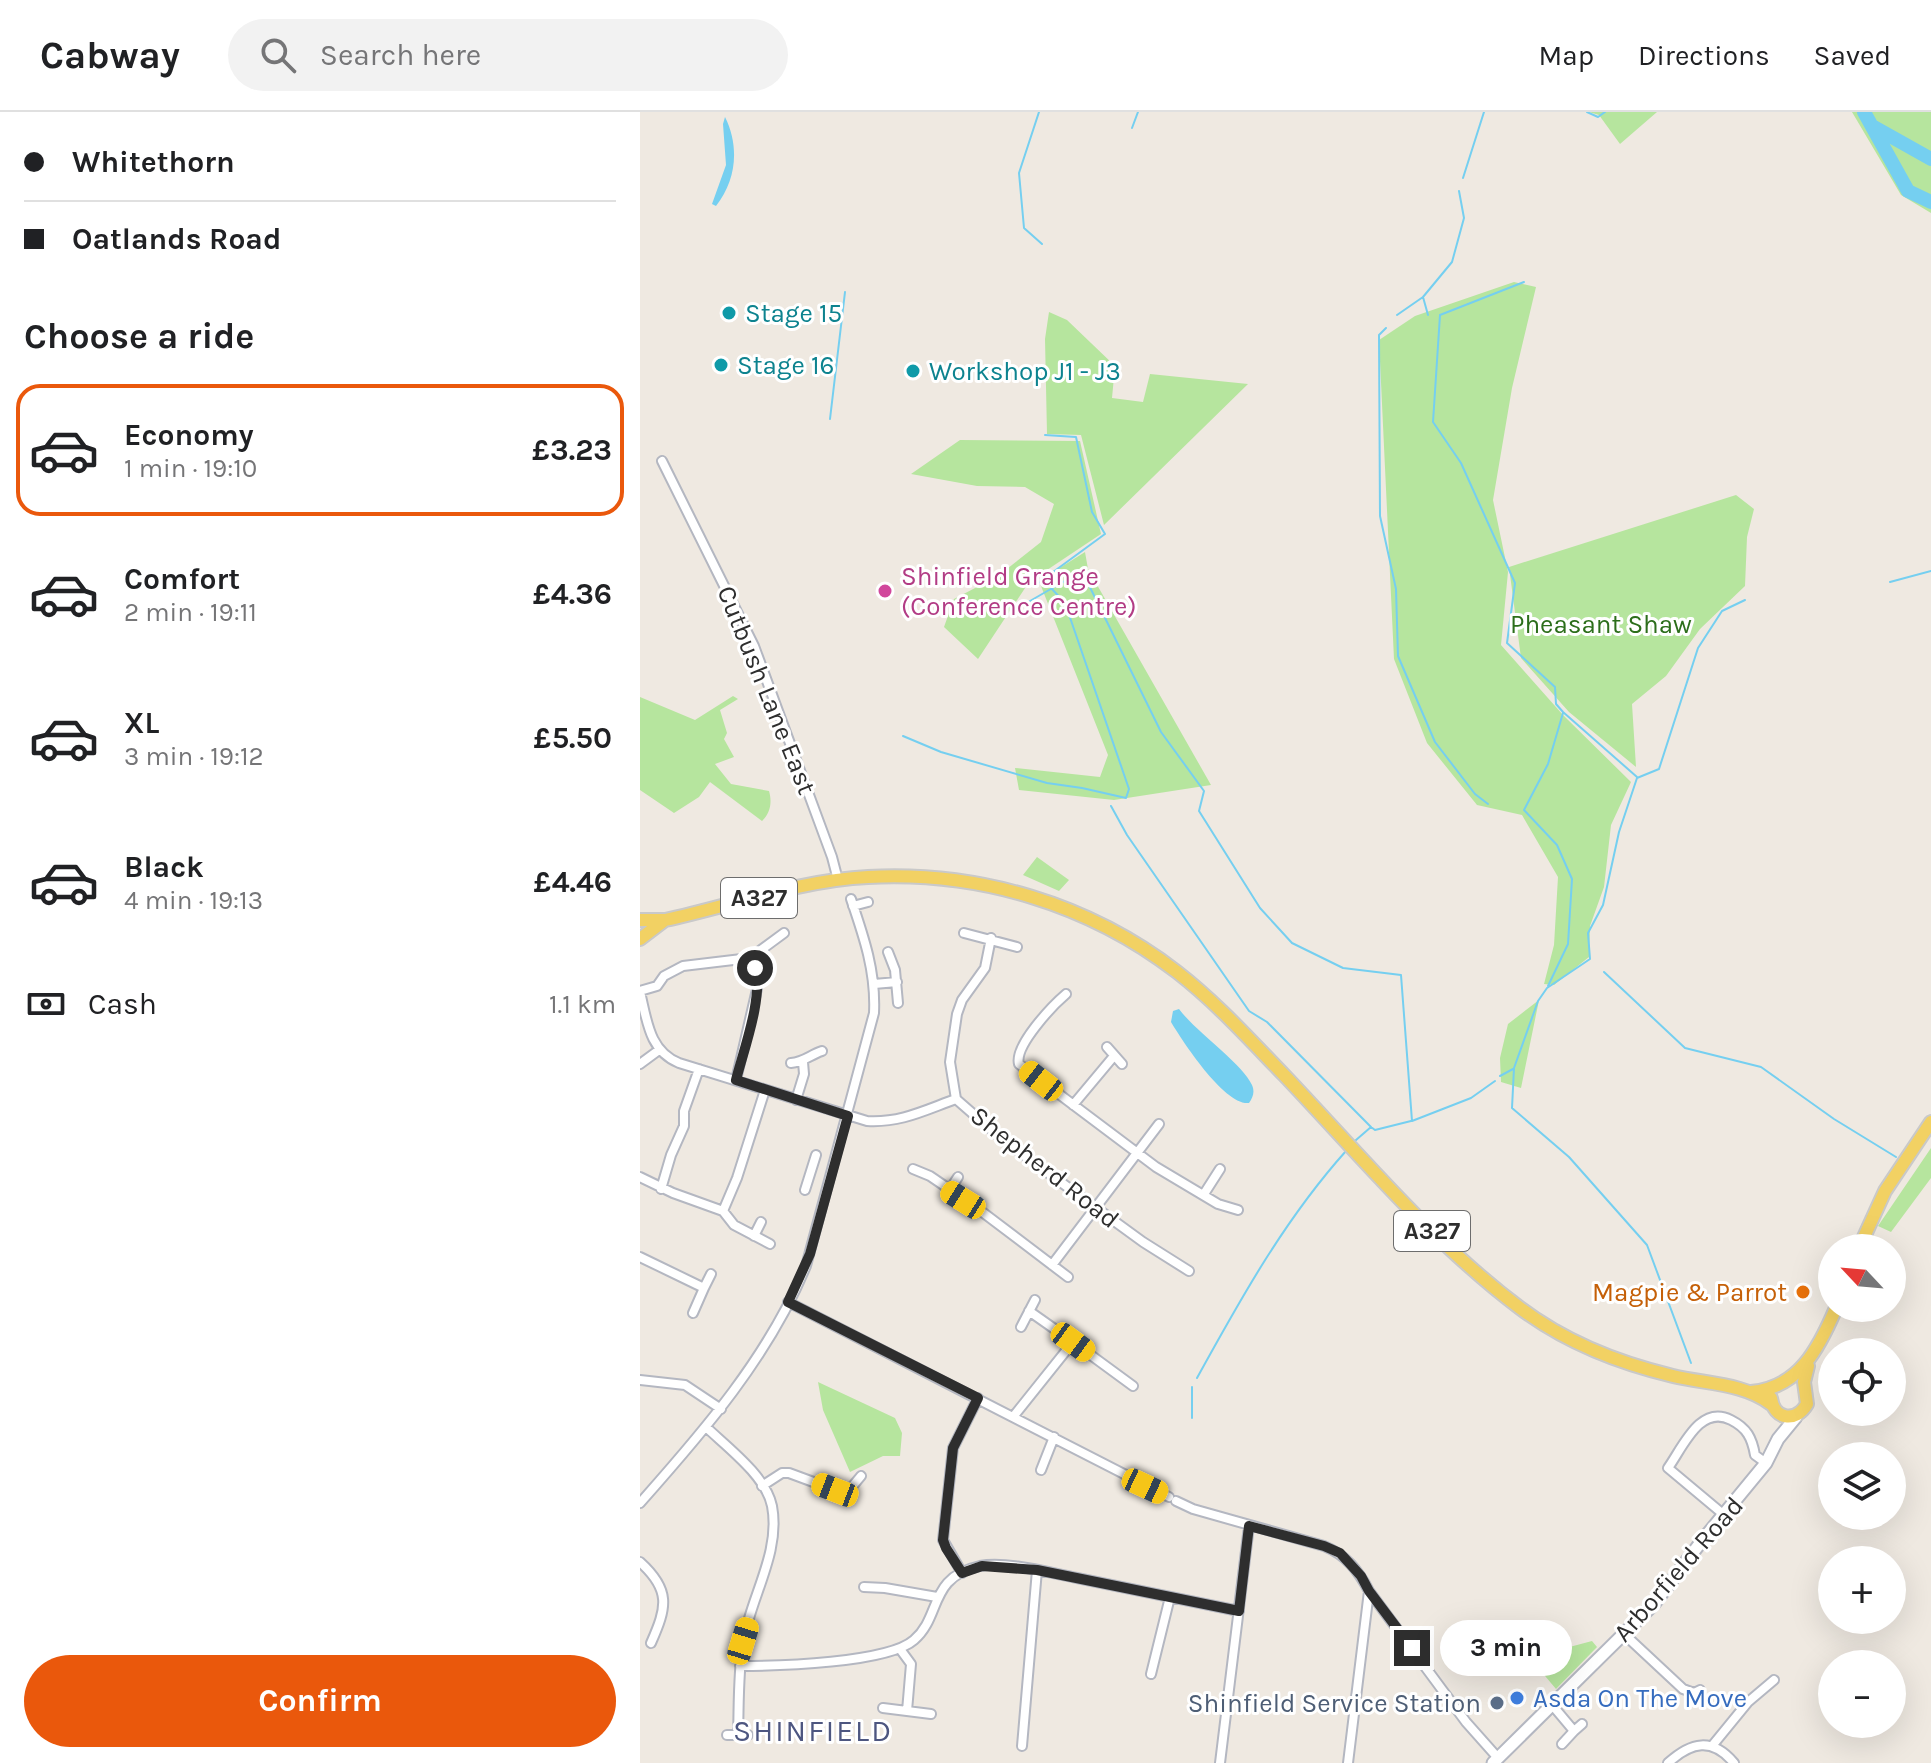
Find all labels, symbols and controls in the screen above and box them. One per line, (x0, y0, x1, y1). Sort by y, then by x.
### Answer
search box (228, 19, 788, 91)
text: Cabway (40, 33, 180, 78)
icon: search (256, 33, 300, 77)
text: Search here (320, 37, 481, 73)
text: Map (1539, 39, 1594, 72)
text: Directions (1638, 39, 1770, 72)
text: Saved (1814, 39, 1891, 72)
text: Whitethorn (72, 144, 235, 180)
text: Oatlands Road (72, 221, 281, 257)
place label: Stage 15 (745, 298, 842, 329)
marker: Stage 15 (720, 304, 738, 322)
text: Choose a ride (24, 315, 254, 357)
place label: Stage 16 (737, 350, 835, 381)
marker: Stage 16 (712, 356, 730, 374)
place label: Workshop J1 - J3 (929, 356, 1121, 387)
marker: Workshop J1 - J3 (904, 362, 922, 380)
icon: car (28, 414, 100, 486)
text: Economy (124, 417, 254, 453)
text: £3.23 (532, 432, 612, 468)
text: 1 min · 19:10 (124, 453, 257, 484)
icon: car (28, 558, 100, 630)
text: Comfort (124, 561, 240, 597)
place label: Shinfield Grange (Conference Centre) (901, 561, 1136, 622)
text: £4.36 (533, 576, 612, 612)
street label: Cutbush Lane East (711, 581, 823, 799)
marker: Shinfield Grange (Conference Centre) (876, 582, 894, 600)
text: 2 min · 19:11 (124, 597, 257, 628)
park label: Pheasant Shaw (1510, 609, 1692, 640)
icon: car (28, 702, 100, 774)
text: XL (124, 705, 159, 741)
text: £5.50 (534, 720, 612, 756)
text: 3 min · 19:12 (124, 741, 264, 772)
icon: car (28, 846, 100, 918)
text: Black (124, 849, 204, 885)
text: £4.46 (534, 864, 612, 900)
road number: A327 (721, 878, 797, 918)
text: 4 min · 19:13 (124, 885, 263, 916)
route start (737, 950, 773, 986)
icon: cash (24, 982, 68, 1026)
text: Cash (88, 986, 157, 1022)
text: 1.1 km (549, 989, 616, 1020)
car (1015, 1057, 1067, 1105)
street label: Shepherd Road (964, 1100, 1125, 1235)
car (936, 1177, 990, 1223)
road number: A327 (1394, 1211, 1470, 1251)
north arrow (1818, 1234, 1906, 1322)
map controls (1818, 1234, 1906, 1738)
place label: Magpie & Parrot (1592, 1277, 1787, 1308)
marker: Magpie & Parrot (1794, 1283, 1812, 1301)
car (1047, 1318, 1099, 1366)
button: locate (1818, 1338, 1906, 1426)
button: layers (1818, 1442, 1906, 1530)
car (1118, 1465, 1172, 1507)
car (808, 1470, 862, 1510)
street label: Arborfield Road (1607, 1490, 1750, 1648)
button: + (1818, 1546, 1906, 1634)
car (725, 1615, 761, 1667)
callout: 3 min (1440, 1620, 1572, 1676)
route end (1394, 1630, 1430, 1666)
text: 3 min (1470, 1632, 1542, 1663)
button: − (1818, 1650, 1906, 1738)
button: Confirm (24, 1655, 616, 1747)
place label: Asda On The Move (1533, 1683, 1747, 1714)
place label: Shinfield Service Station (1188, 1688, 1481, 1719)
marker: Asda On The Move (1508, 1689, 1526, 1707)
marker: Shinfield Service Station (1488, 1694, 1506, 1712)
district label: SHINFIELD (733, 1713, 893, 1749)

